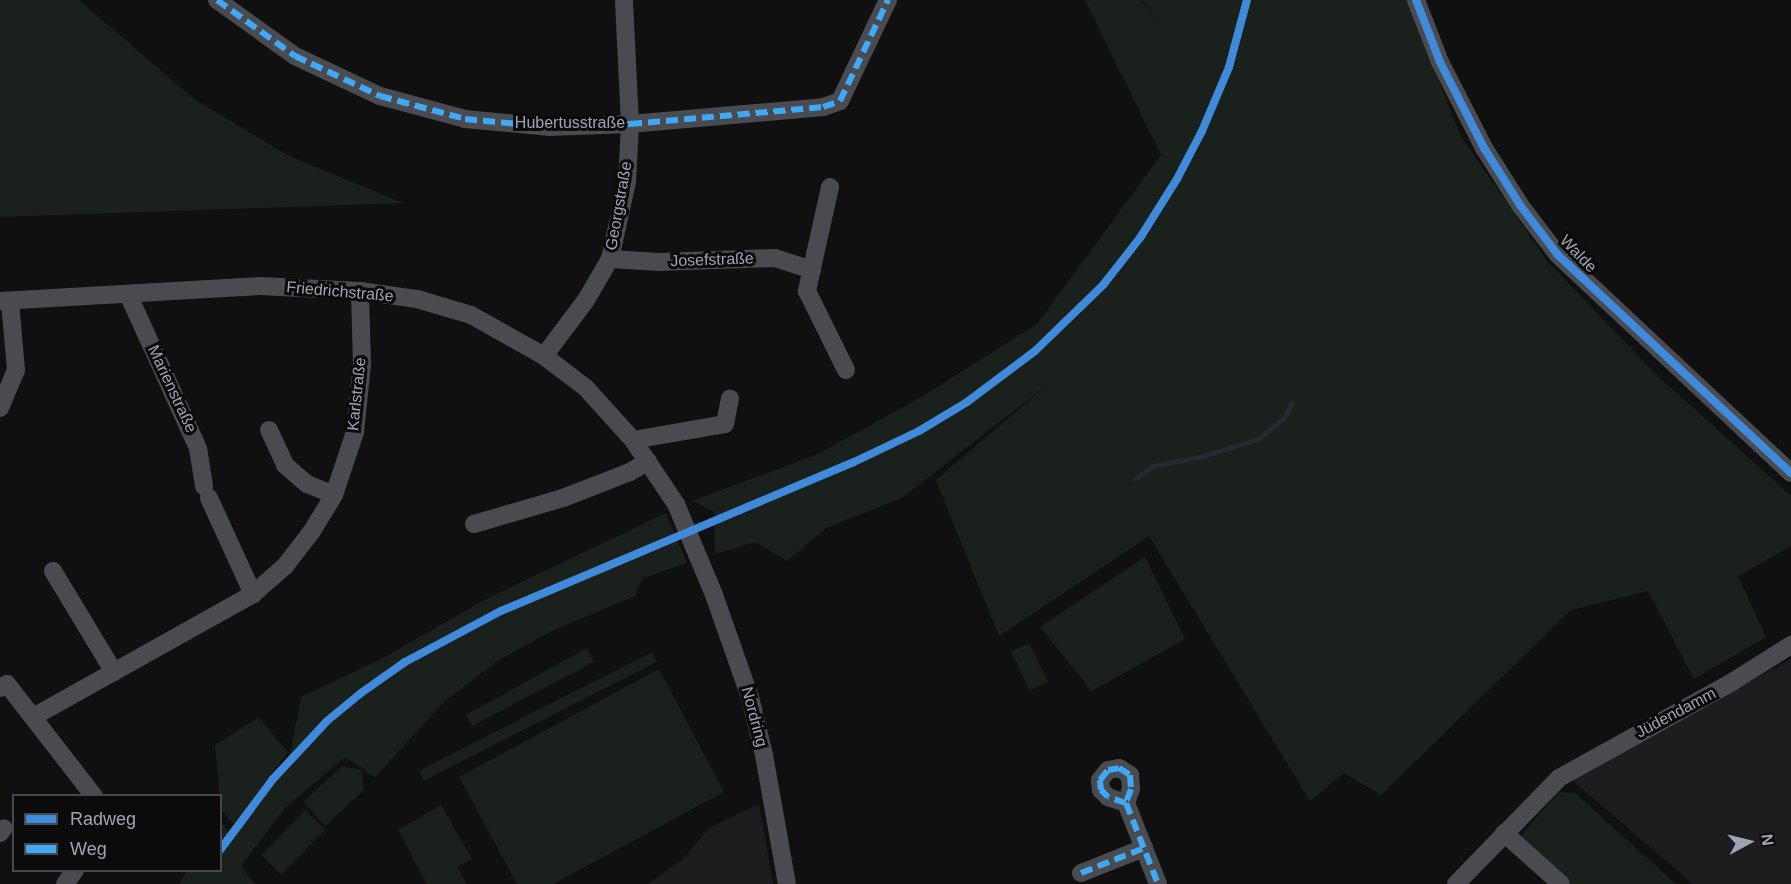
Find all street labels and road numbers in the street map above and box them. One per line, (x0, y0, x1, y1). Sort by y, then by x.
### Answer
street label: Hubertusstraße (515, 113, 625, 133)
street label: Georgstraße (602, 160, 636, 252)
street label: Walde (1556, 231, 1600, 277)
street label: Josefstraße (670, 249, 754, 271)
street label: Friedrichstraße (286, 278, 394, 306)
street label: Marienstraße (143, 342, 201, 436)
street label: Karlstraße (344, 356, 370, 432)
street label: Jüdendamm (1633, 684, 1719, 742)
street label: Nordring (737, 685, 771, 749)

